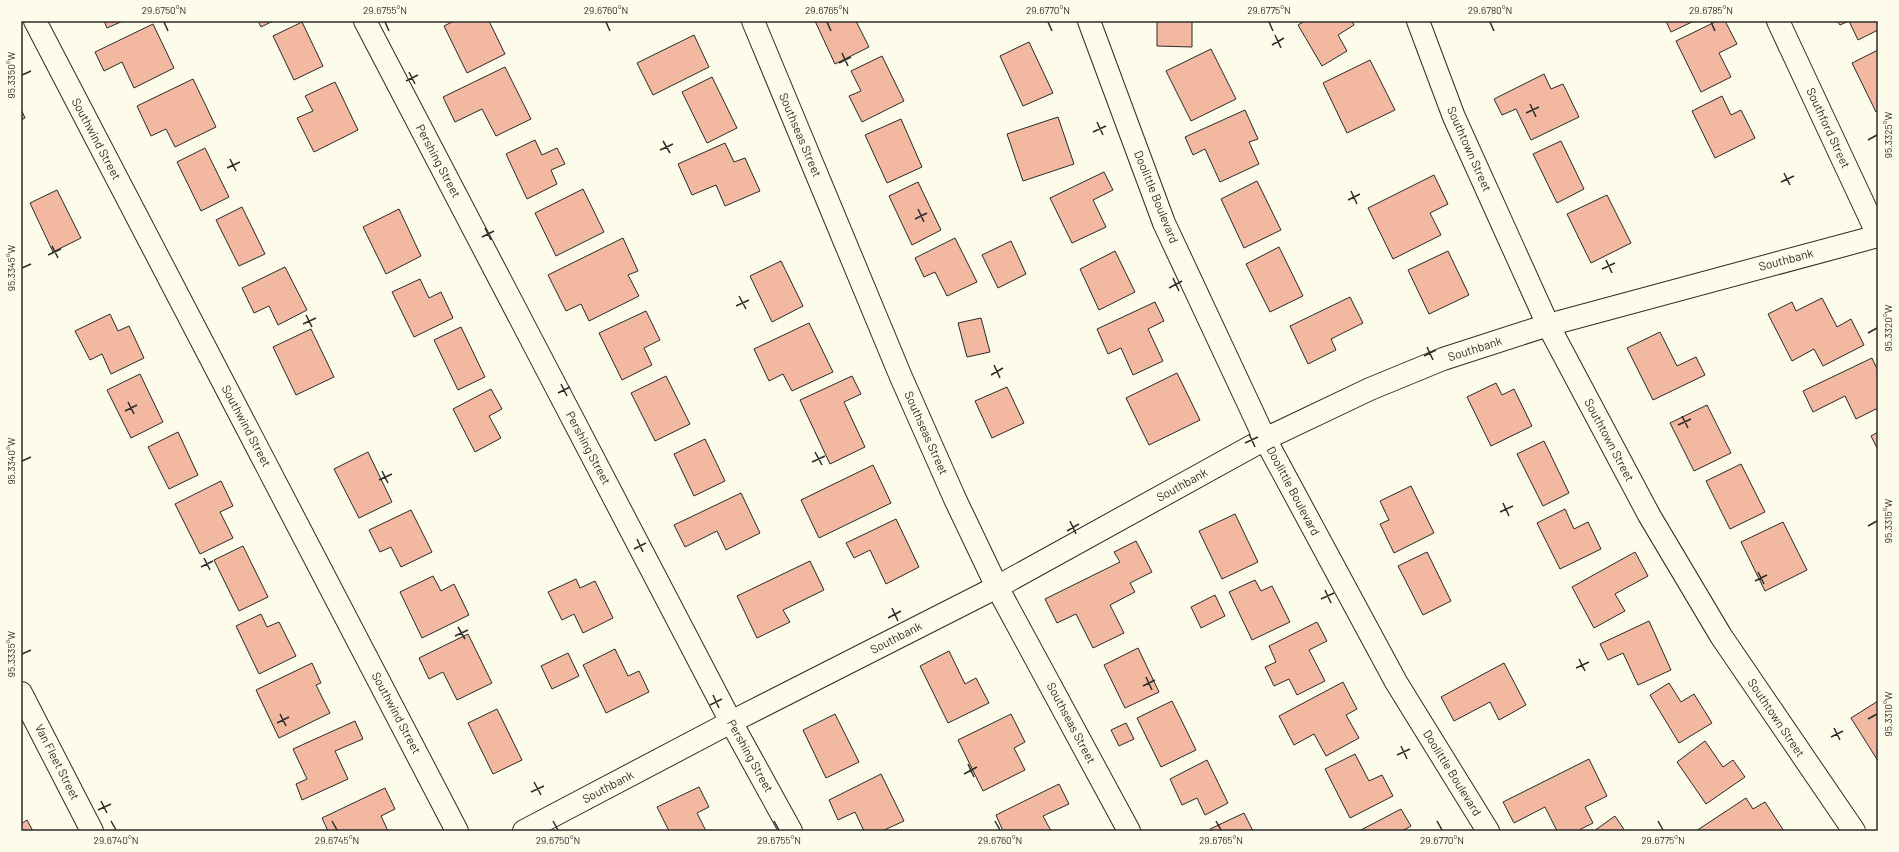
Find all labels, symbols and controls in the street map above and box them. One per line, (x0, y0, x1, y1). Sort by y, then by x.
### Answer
text: 29.6750°N (142, 4, 186, 16)
text: 29.6755°N (363, 4, 407, 16)
text: 29.6760°N (584, 4, 628, 16)
text: 29.6765°N (805, 4, 849, 16)
text: 29.6770°N (1026, 4, 1070, 16)
text: 29.6775°N (1247, 4, 1291, 16)
text: 29.6780°N (1468, 4, 1512, 16)
text: 29.6785°N (1689, 4, 1733, 16)
text: 95.3350°W (5, 51, 17, 98)
street label: Southford Street (1804, 85, 1854, 170)
street label: Southseas Street (777, 90, 825, 179)
street label: Southwind Street (69, 95, 124, 182)
street label: Southtown Street (1445, 104, 1495, 193)
text: 95.3325°W (1882, 112, 1894, 158)
street label: Pershing Street (414, 121, 464, 200)
street label: Doolittle Boulevard (1132, 148, 1182, 245)
text: 95.3345°W (5, 244, 17, 291)
street label: Southbank (1757, 245, 1815, 273)
text: 95.3320°W (1882, 304, 1894, 352)
street label: Southbank (1446, 333, 1503, 363)
street label: Southwind Street (219, 382, 274, 469)
street label: Southseas Street (902, 389, 952, 477)
street label: Southtown Street (1582, 396, 1638, 483)
street label: Pershing Street (564, 408, 614, 487)
text: 95.3340°W (5, 437, 17, 485)
street label: Doolittle Boulevard (1265, 444, 1323, 537)
street label: Southbank (1154, 464, 1209, 504)
text: 95.3315°W (1882, 498, 1894, 543)
street label: Southbank (867, 618, 924, 656)
text: 95.3335°W (5, 631, 17, 677)
street label: Southwind Street (369, 669, 424, 756)
street label: Southtown Street (1745, 676, 1808, 759)
street label: Southseas Street (1045, 680, 1099, 766)
text: 95.3310°W (1882, 691, 1894, 737)
street label: Pershing Street (725, 717, 777, 794)
street label: Van Fleet Street (33, 721, 83, 802)
street label: Doolittle Boulevard (1421, 727, 1485, 818)
street label: Southbank (580, 767, 636, 805)
text: 29.6740°N (94, 834, 138, 846)
text: 29.6745°N (315, 834, 359, 846)
text: 29.6750°N (536, 834, 580, 846)
text: 29.6755°N (757, 834, 801, 846)
text: 29.6760°N (978, 834, 1022, 846)
text: 29.6765°N (1199, 834, 1243, 846)
text: 29.6770°N (1420, 834, 1464, 846)
text: 29.6775°N (1641, 834, 1685, 846)

